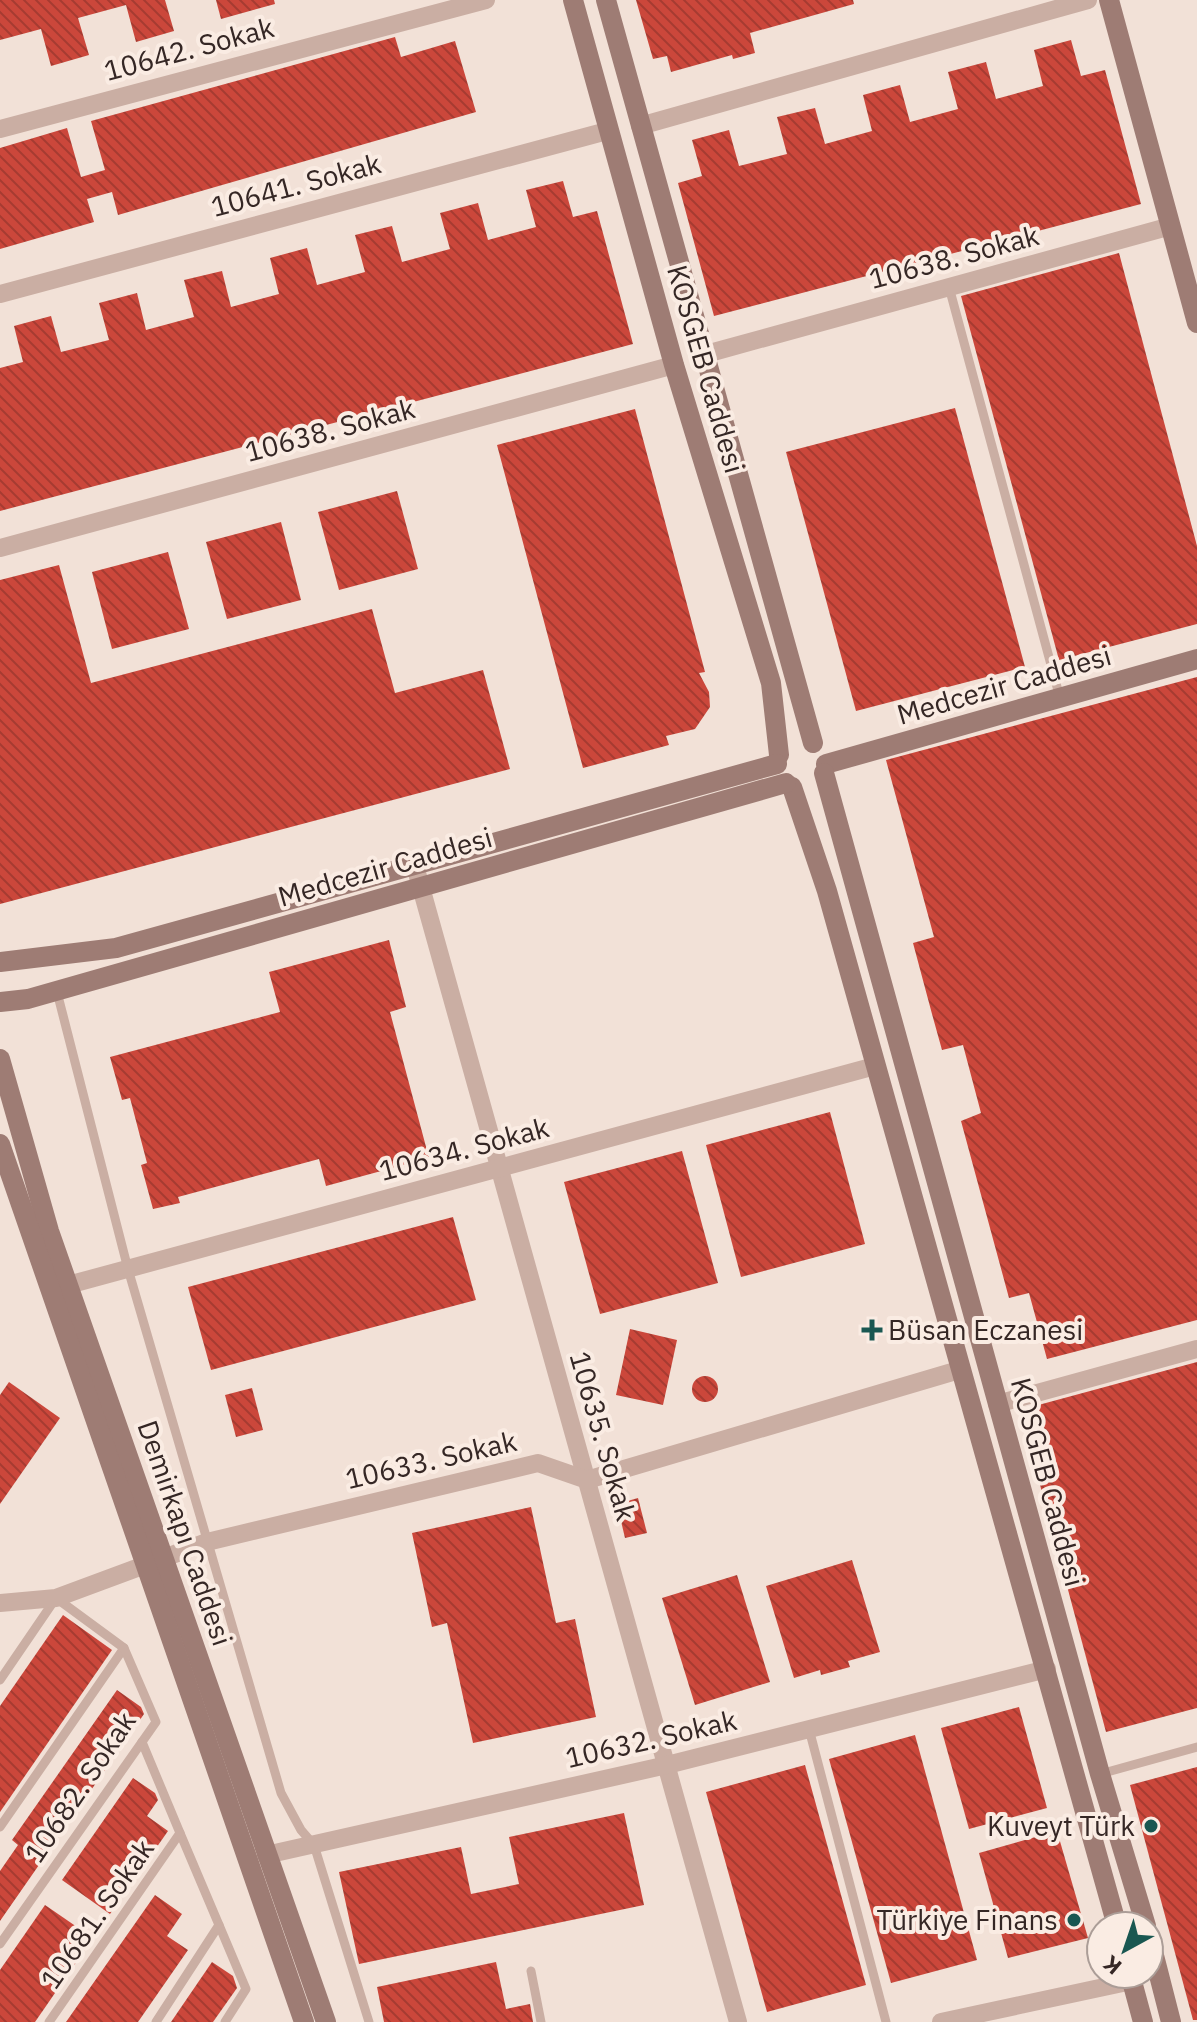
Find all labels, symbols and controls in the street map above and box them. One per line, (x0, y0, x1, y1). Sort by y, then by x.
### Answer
street label: 10642. Sokak (100, 8, 278, 89)
street label: 10641. Sokak (207, 144, 385, 225)
street label: 10638. Sokak (865, 216, 1043, 297)
street label: KOSGEB Caddesi (659, 261, 754, 477)
street label: 10638. Sokak (241, 389, 419, 470)
street label: Medcezir Caddesi (892, 636, 1115, 733)
street label: Medcezir Caddesi (273, 818, 496, 915)
street label: 10634. Sokak (375, 1108, 553, 1189)
place label: Büsan Eczanesi (888, 1311, 1083, 1348)
marker: Büsan Eczanesi (863, 1321, 881, 1339)
street label: 10635. Sokak (562, 1347, 645, 1525)
street label: KOSGEB Caddesi (1003, 1373, 1094, 1590)
street label: Demirkapı Caddesi (130, 1415, 241, 1650)
street label: 10633. Sokak (342, 1422, 520, 1497)
street label: 10632. Sokak (562, 1701, 740, 1776)
street label: 10682. Sokak (15, 1704, 144, 1869)
place label: Kuveyt Türk (987, 1807, 1135, 1844)
marker: Kuveyt Türk (1142, 1817, 1160, 1835)
street label: 10681. Sokak (31, 1831, 162, 1996)
place label: Türkiye Finans (877, 1901, 1058, 1938)
north arrow (1085, 1910, 1165, 1990)
marker: Türkiye Finans (1065, 1911, 1083, 1929)
text: K (1096, 1949, 1127, 1982)

